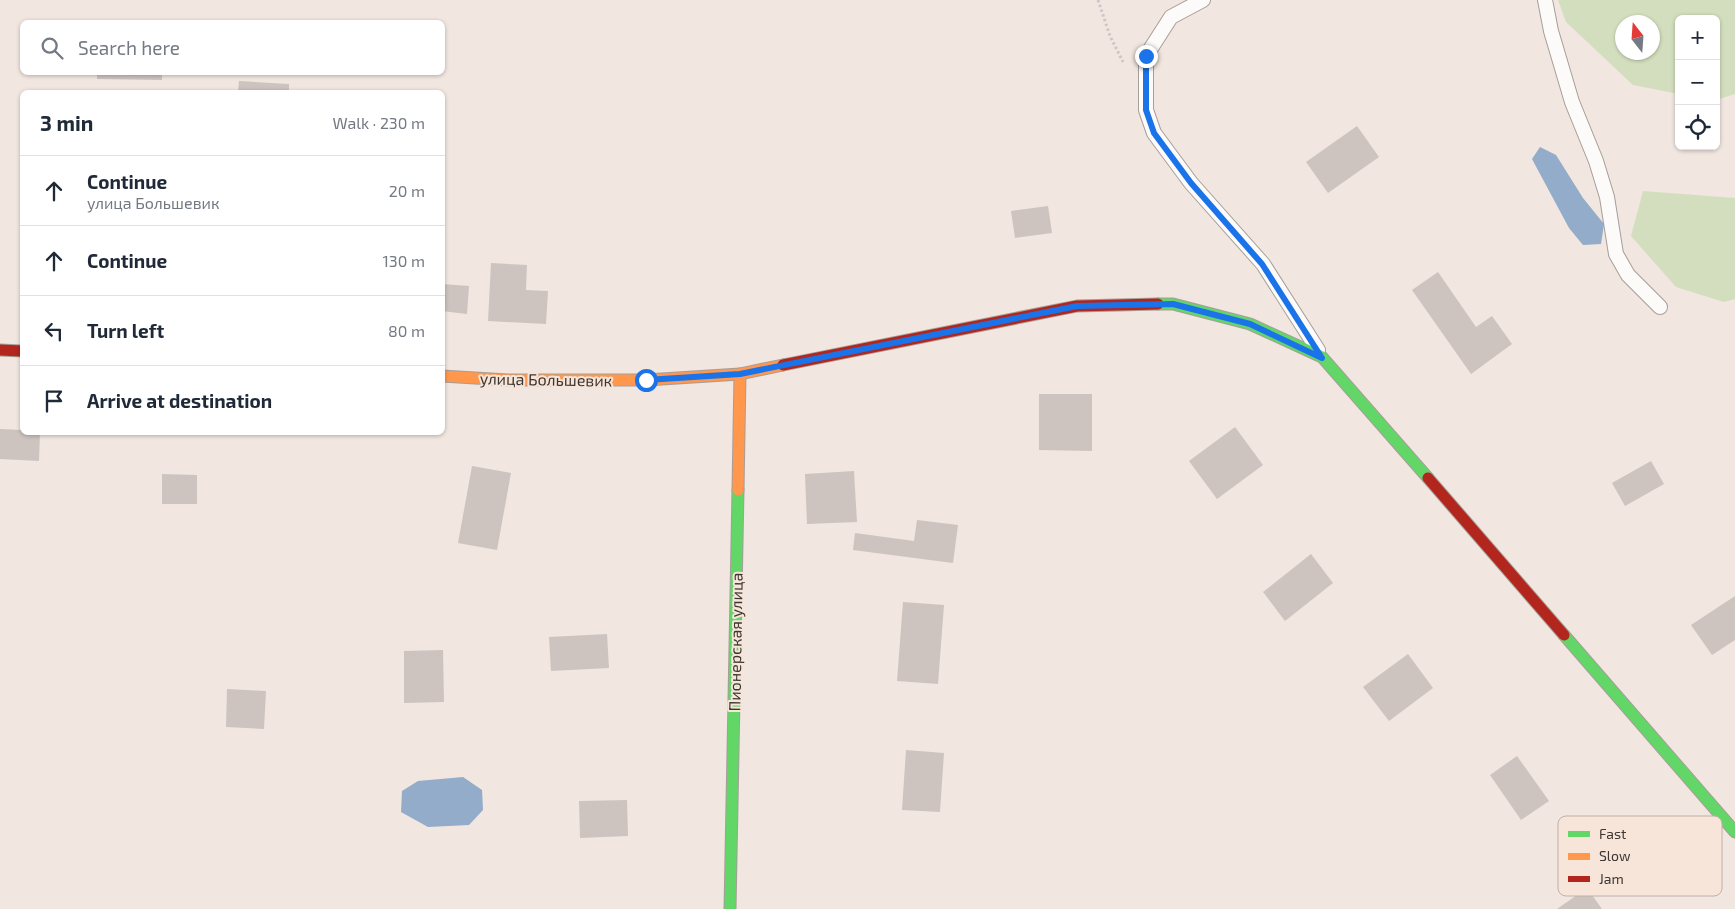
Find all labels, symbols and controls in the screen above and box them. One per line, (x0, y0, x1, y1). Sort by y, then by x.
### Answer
north arrow (1615, 15, 1660, 60)
map controls (1675, 15, 1720, 150)
button: + (1675, 15, 1720, 60)
search box (20, 20, 445, 75)
icon: search (38, 34, 66, 62)
text: Search here (78, 36, 180, 59)
route end (1135, 45, 1158, 68)
button: − (1675, 60, 1720, 105)
button: locate (1675, 105, 1720, 150)
text: 3 min (40, 110, 93, 135)
text: Walk · 230 m (332, 113, 425, 132)
text: Continue (87, 170, 167, 193)
icon: ahead (40, 177, 68, 205)
text: 20 m (389, 181, 425, 200)
text: улица Большевик (87, 193, 219, 212)
icon: ahead (40, 247, 68, 275)
text: Continue (87, 249, 167, 272)
text: 130 m (383, 251, 425, 270)
icon: left (40, 317, 68, 345)
text: Turn left (87, 319, 164, 342)
text: 80 m (388, 321, 425, 340)
street label: улица Большевик (480, 368, 613, 391)
route start (635, 369, 658, 392)
icon: arrive (40, 387, 68, 415)
text: Arrive at destination (87, 389, 272, 412)
street label: Пионерская улица (724, 572, 747, 712)
legend (1558, 816, 1722, 896)
text: Fast (1599, 825, 1626, 842)
text: Slow (1599, 847, 1631, 864)
text: Jam (1599, 870, 1624, 887)

